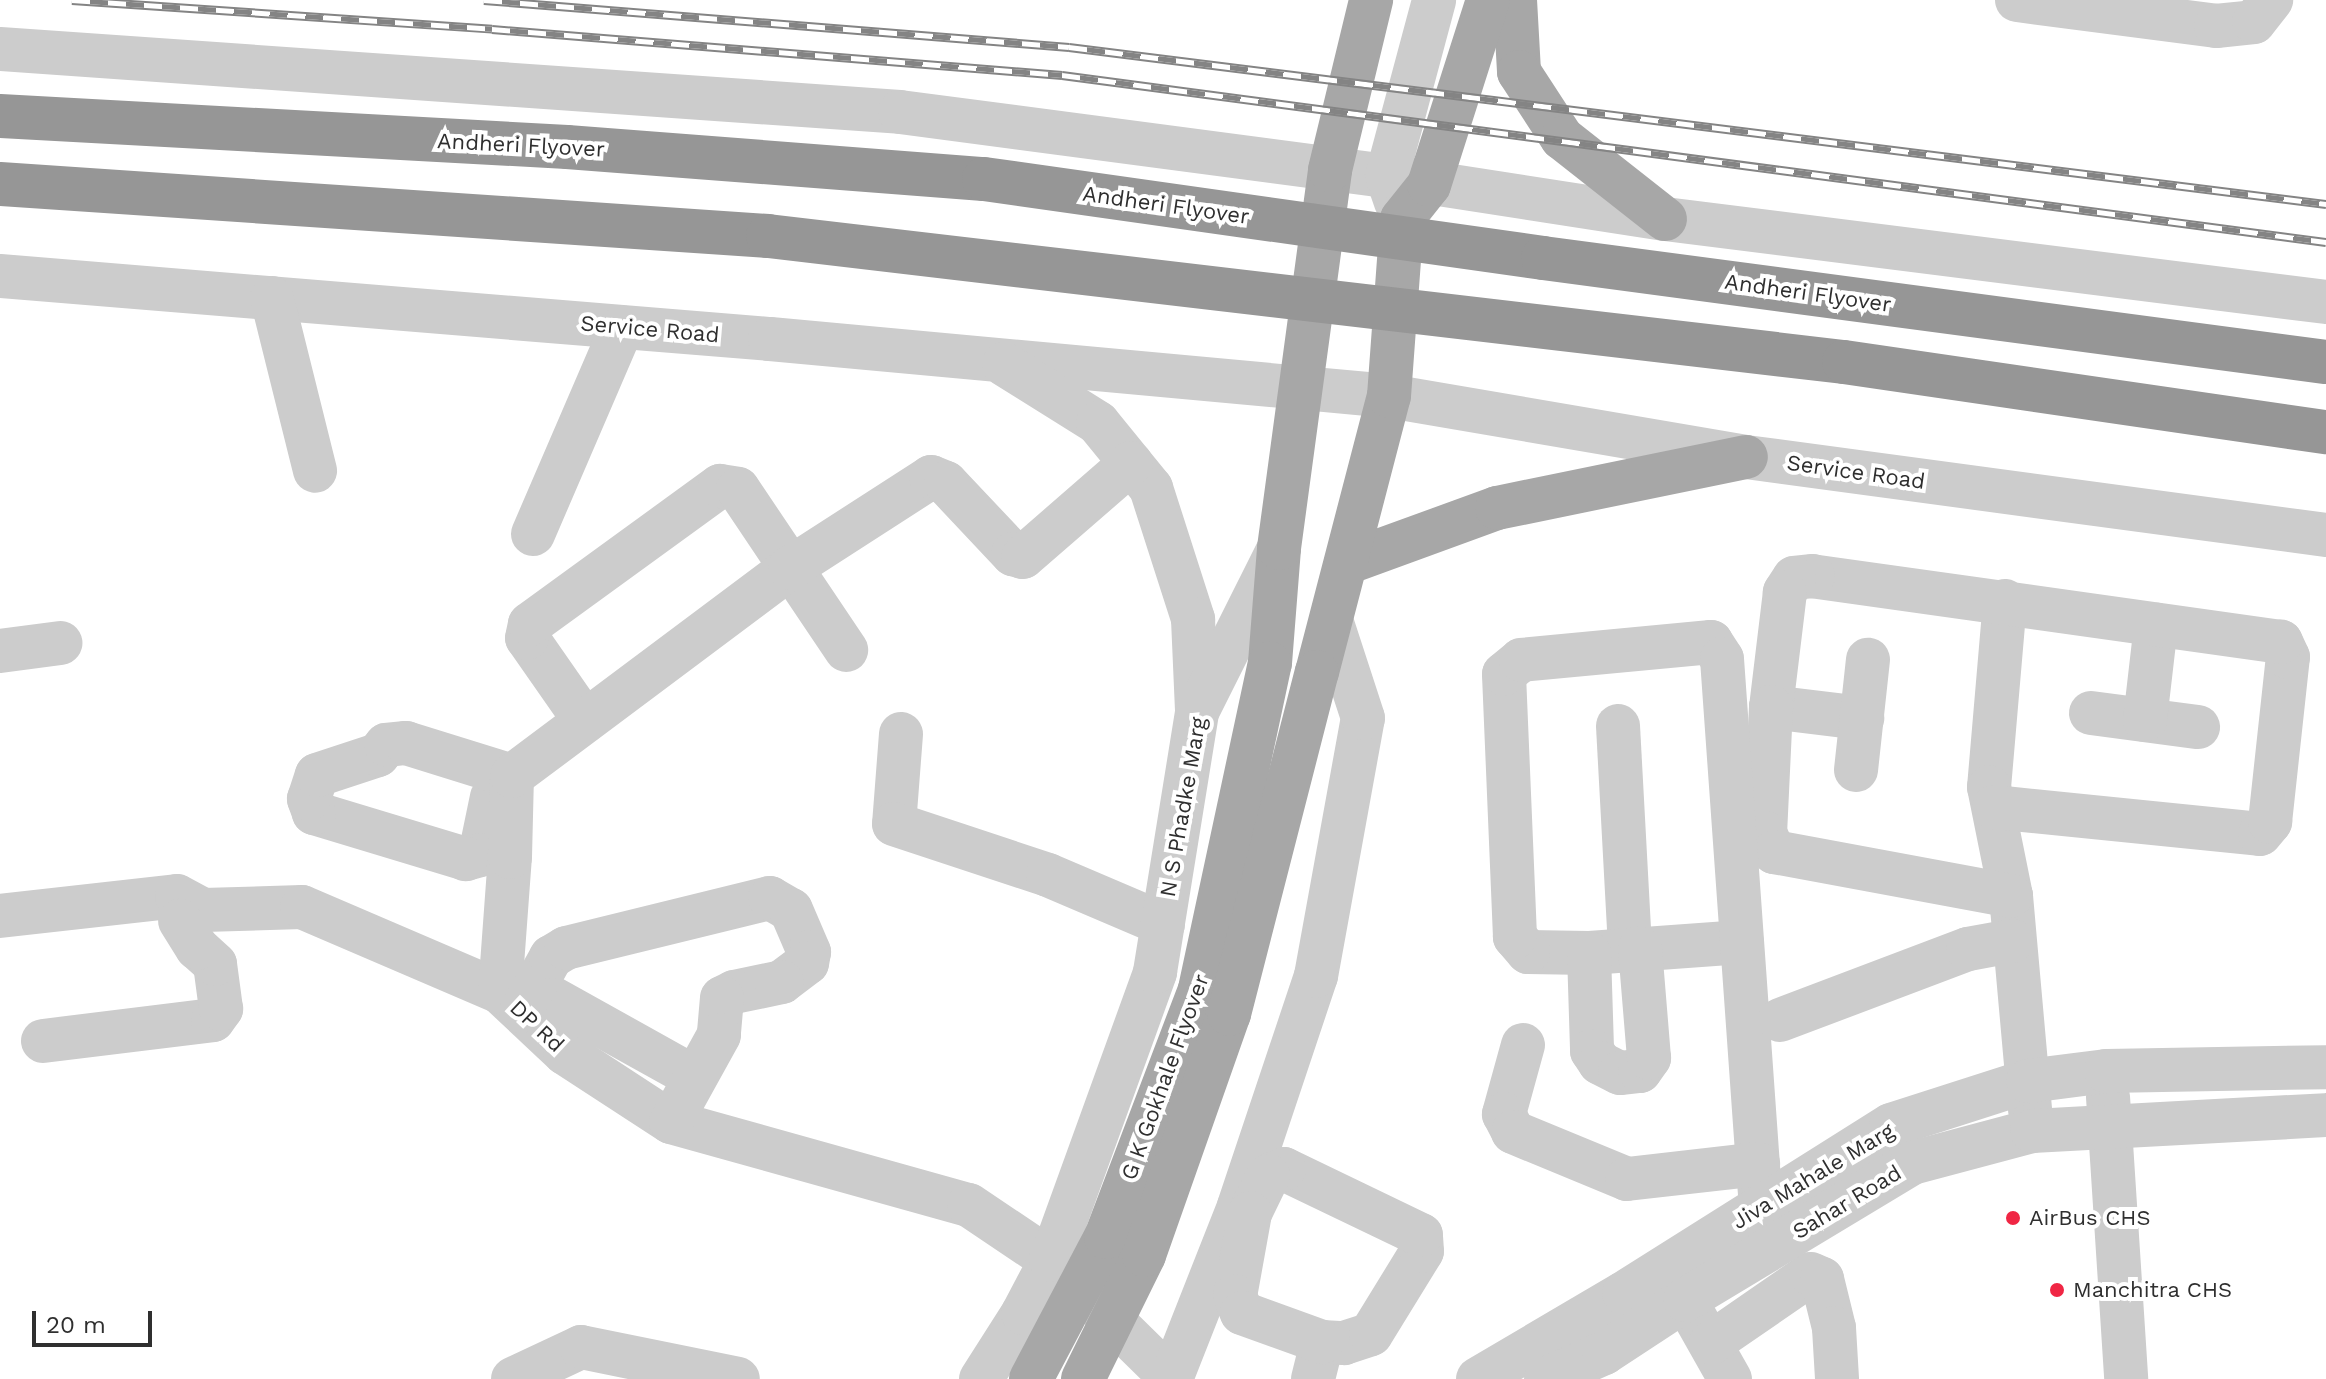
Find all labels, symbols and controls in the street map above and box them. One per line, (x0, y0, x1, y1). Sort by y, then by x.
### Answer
street label: Andheri Flyover (437, 127, 605, 163)
street label: Andheri Flyover (1081, 180, 1251, 230)
street label: Andheri Flyover (1723, 268, 1893, 318)
street label: Service Road (579, 310, 721, 348)
street label: Service Road (1785, 449, 1927, 495)
street label: N S Phadke Marg (1154, 715, 1212, 899)
street label: G K Gokhale Flyover (1115, 970, 1215, 1184)
street label: DP Rd (504, 994, 570, 1058)
street label: Jiva Mahale Marg (1727, 1117, 1899, 1235)
street label: Sahar Road (1788, 1159, 1906, 1245)
place label: AirBus CHS (2029, 1205, 2151, 1231)
marker: AirBus CHS (2004, 1209, 2022, 1227)
place label: Manchitra CHS (2073, 1277, 2233, 1303)
marker: Manchitra CHS (2048, 1281, 2066, 1299)
scale bar (36, 1295, 156, 1345)
text: 20 m (46, 1311, 106, 1339)

